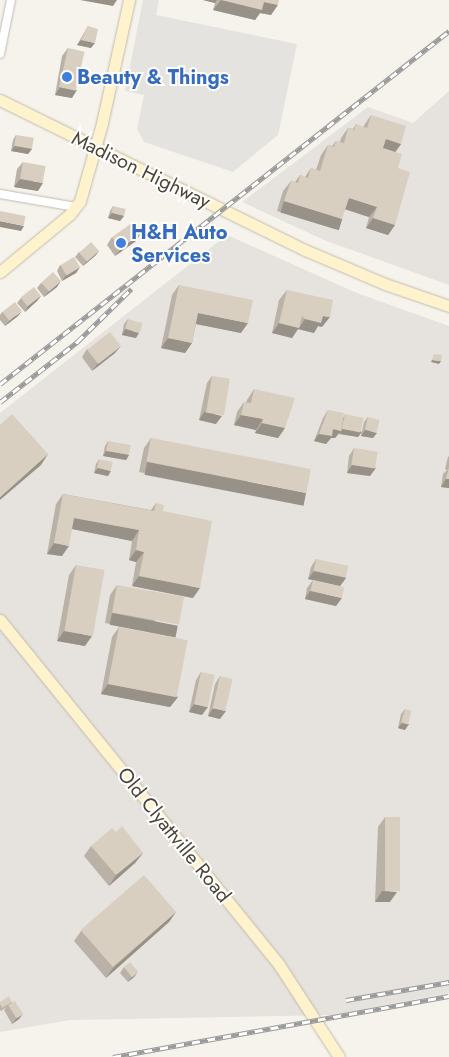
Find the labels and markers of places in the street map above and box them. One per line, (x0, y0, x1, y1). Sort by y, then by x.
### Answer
place label: Beauty & Things (77, 65, 229, 89)
marker: Beauty & Things (61, 71, 73, 83)
place label: H&H Auto Services (131, 220, 227, 267)
marker: H&H Auto Services (115, 237, 127, 249)

